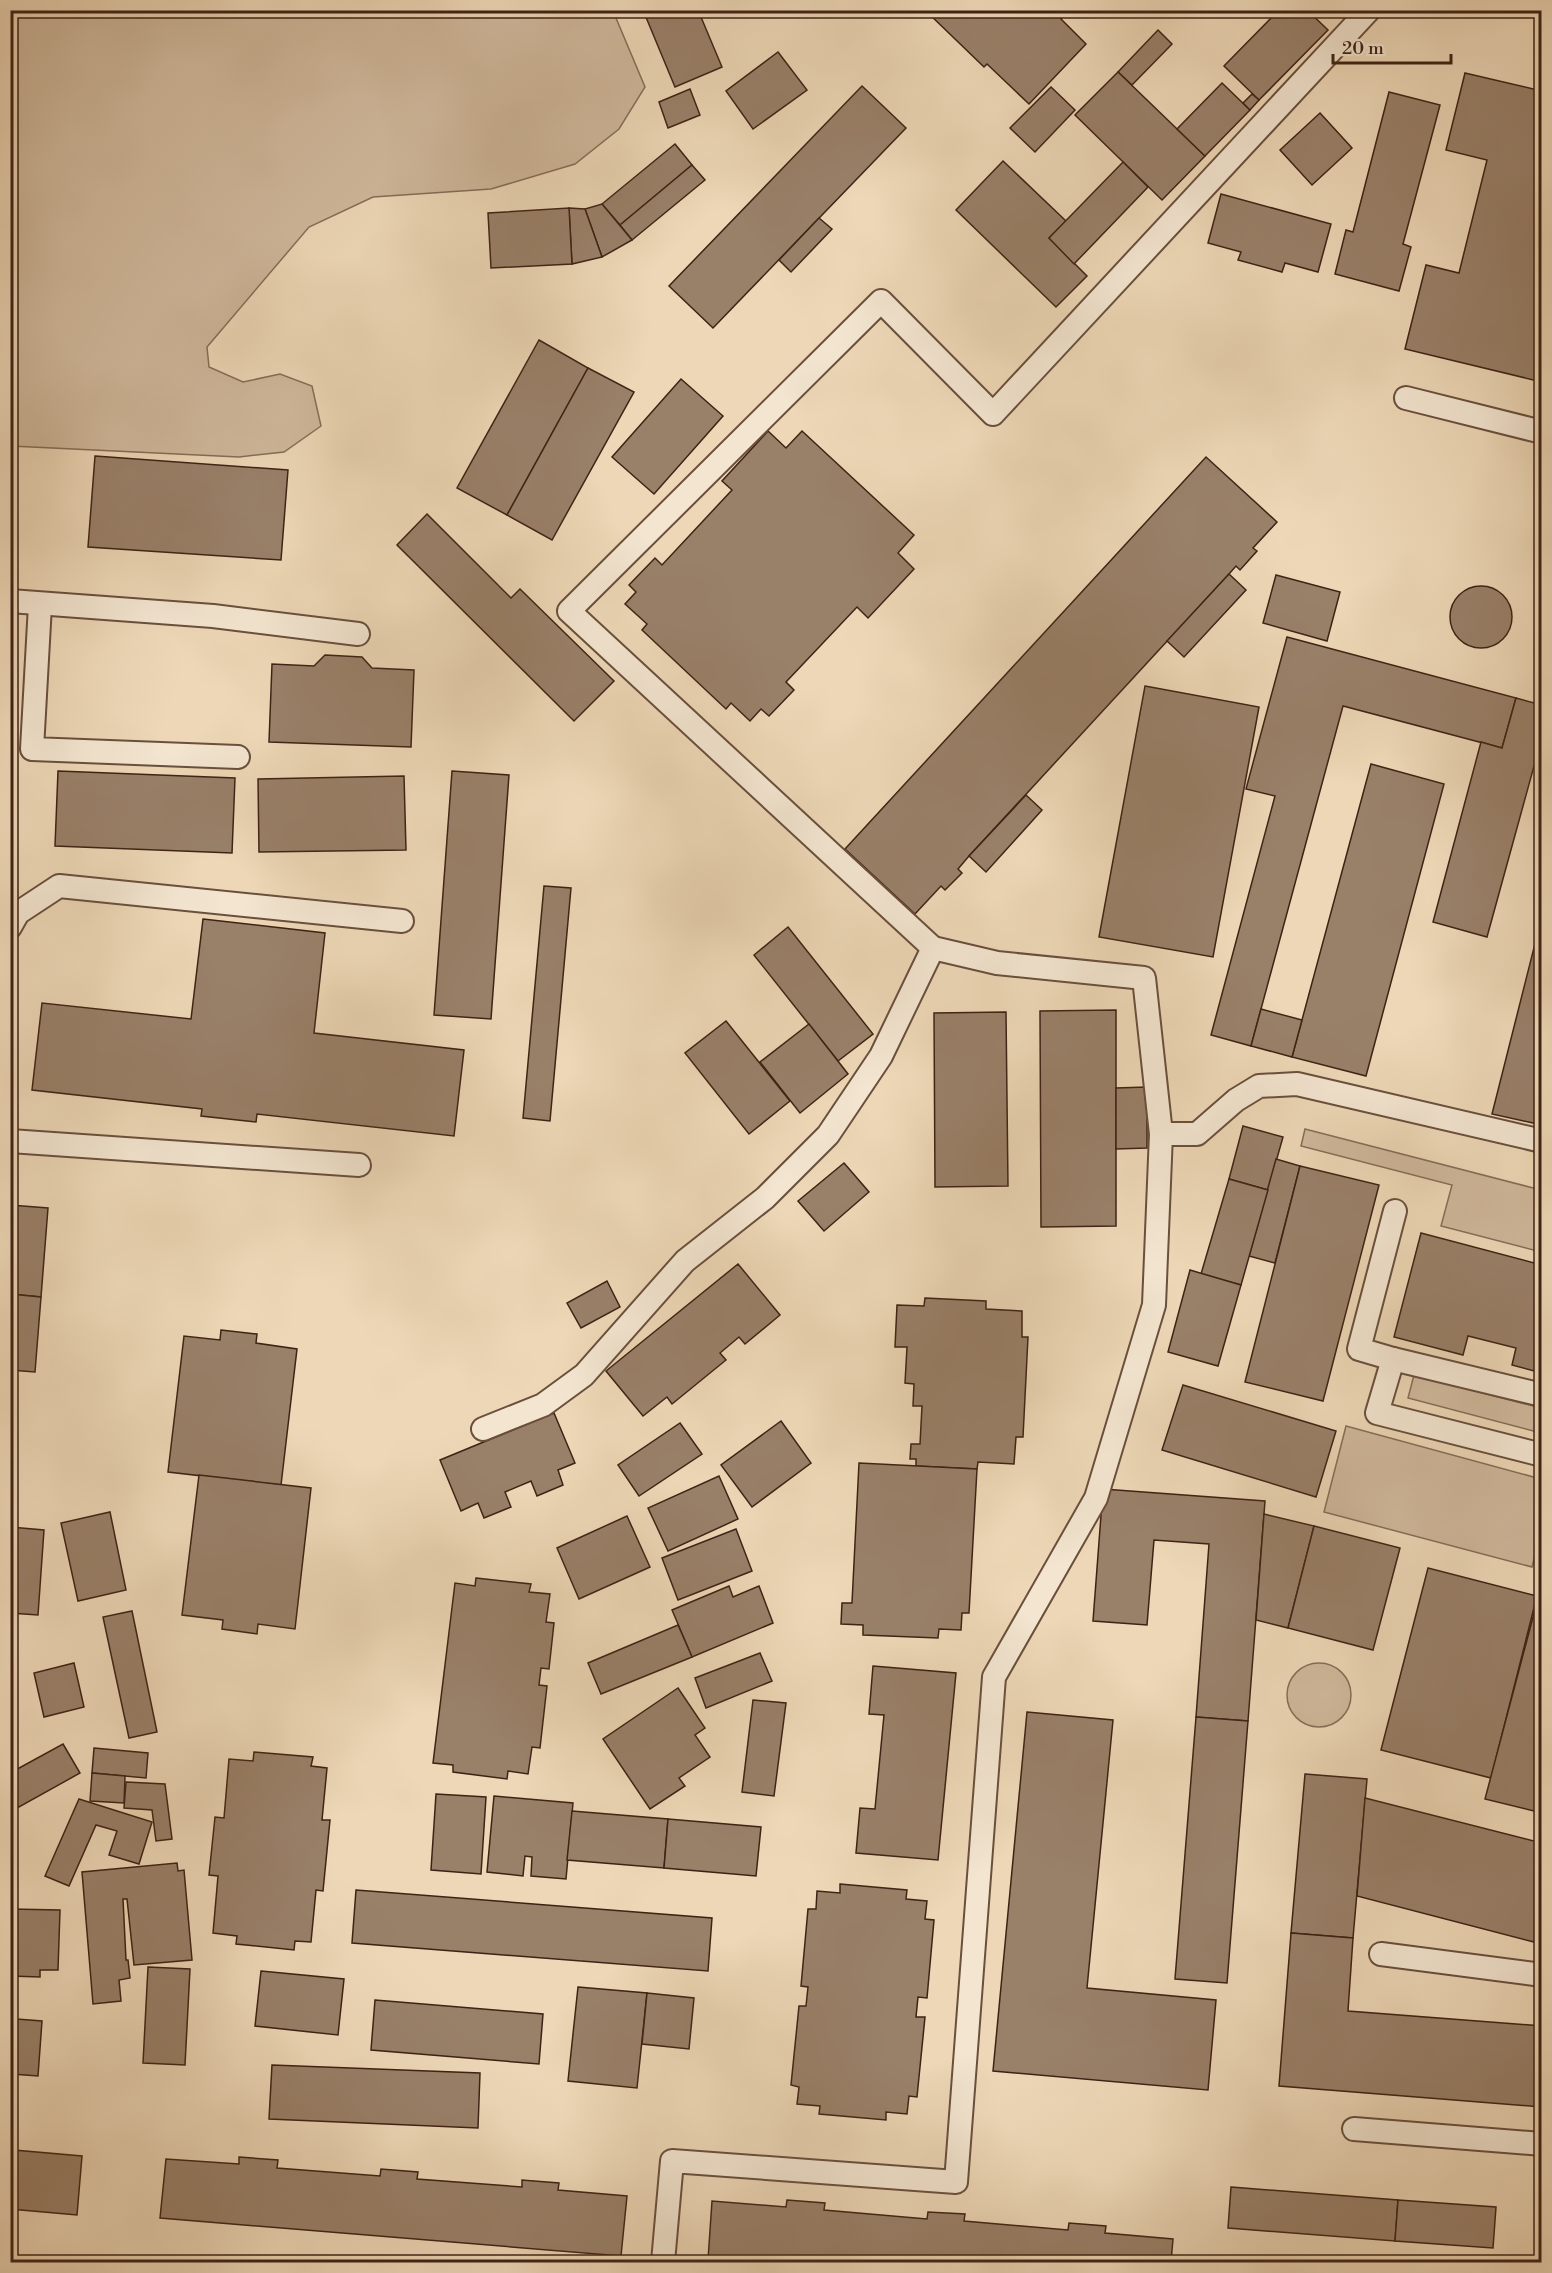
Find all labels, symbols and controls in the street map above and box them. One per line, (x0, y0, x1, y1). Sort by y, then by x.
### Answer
scale bar (1333, 27, 1452, 65)
text: 20 m (1342, 37, 1384, 60)

